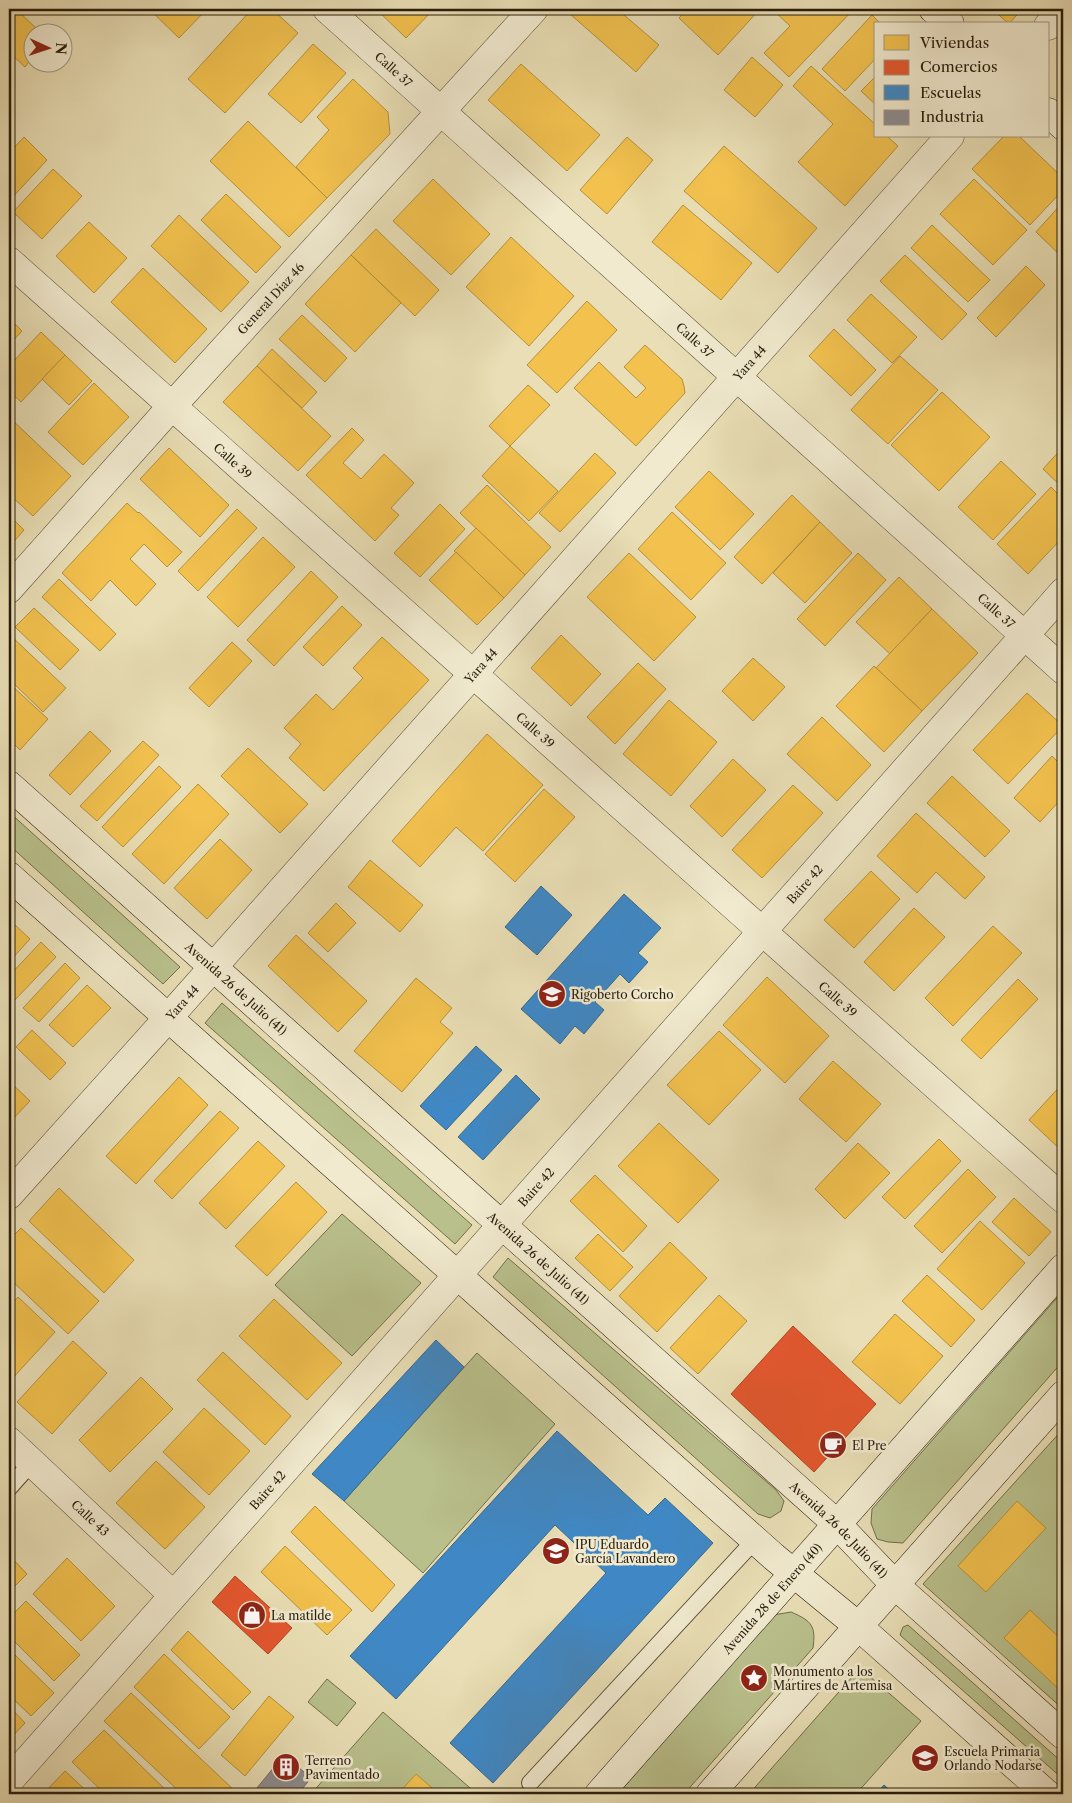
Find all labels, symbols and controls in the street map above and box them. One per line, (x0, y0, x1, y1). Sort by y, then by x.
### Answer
north arrow (22, 22, 72, 72)
legend (874, 22, 1050, 138)
text: Viviendas (919, 33, 989, 52)
text: N (52, 42, 70, 55)
street label: Calle 37 (372, 48, 416, 90)
text: Comercios (920, 57, 997, 76)
text: Escuelas (920, 83, 981, 102)
text: Industria (920, 107, 984, 126)
street label: General Díaz 46 (234, 259, 307, 337)
street label: Calle 37 (673, 319, 717, 360)
street label: Yara 44 (729, 342, 769, 384)
street label: Calle 39 (211, 439, 255, 481)
street label: Calle 37 (975, 590, 1018, 631)
street label: Yara 44 (460, 645, 500, 687)
street label: Calle 39 (513, 709, 558, 751)
street label: Baire 42 (783, 861, 826, 906)
street label: Avenida 26 de Julio (41) (182, 938, 291, 1038)
street label: Calle 39 (816, 978, 860, 1020)
school or university icon: Rigoberto Corcho (537, 979, 567, 1009)
street label: Yara 44 (162, 982, 202, 1024)
place label: Rigoberto Corcho (571, 987, 674, 1002)
street label: Baire 42 (514, 1164, 557, 1209)
street label: Avenida 26 de Julio (41) (484, 1208, 593, 1307)
cafe icon: El Pre (818, 1430, 848, 1460)
place label: El Pre (852, 1438, 887, 1453)
street label: Baire 42 (246, 1467, 288, 1512)
street label: Avenida 26 de Julio (41) (786, 1477, 892, 1581)
street label: Calle 43 (69, 1496, 113, 1539)
school or university icon: IPU Eduardo García Lavandero (541, 1536, 571, 1566)
place label: IPU Eduardo García Lavandero (575, 1537, 675, 1566)
street label: Avenida 28 de Enero (40) (718, 1540, 825, 1657)
shop icon: La matilde (237, 1600, 267, 1630)
place label: La matilde (271, 1608, 332, 1623)
place icon: Monumento a los Mártires de Artemisa (739, 1663, 769, 1693)
place label: Monumento a los Mártires de Artemisa (773, 1664, 893, 1693)
school or university icon: Escuela Primaria Orlando Nodarse (910, 1743, 940, 1773)
place label: Escuela Primaria Orlando Nodarse (944, 1744, 1042, 1773)
building icon: Terreno Pavimentado (271, 1752, 301, 1782)
place label: Terreno Pavimentado (305, 1753, 380, 1782)

